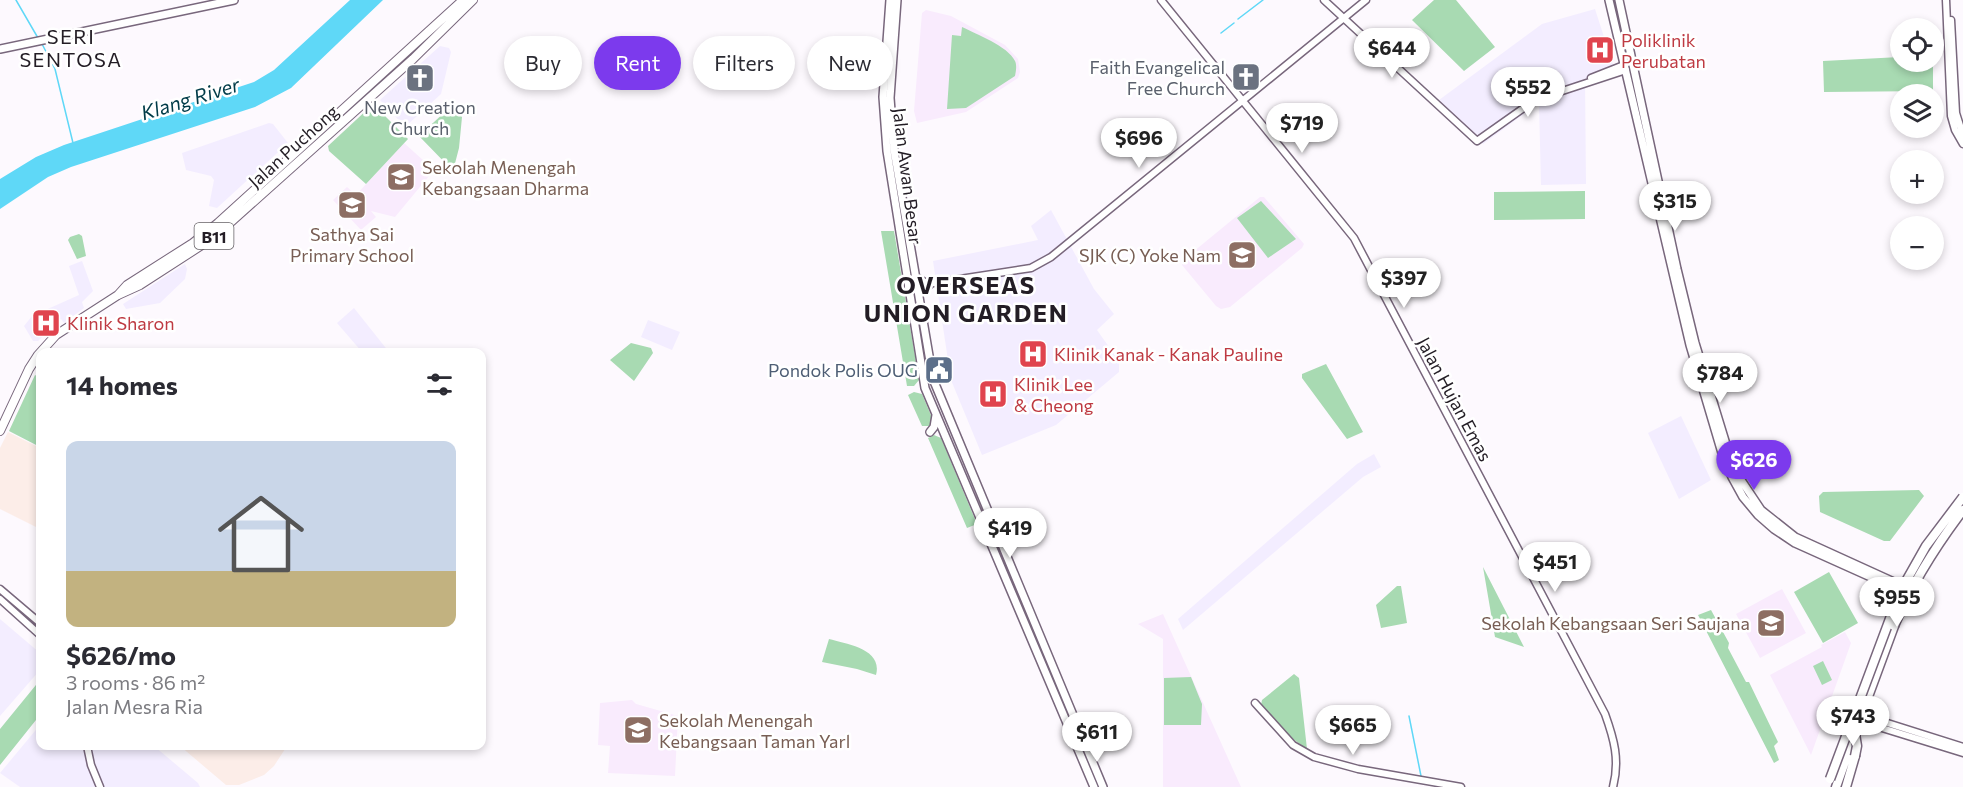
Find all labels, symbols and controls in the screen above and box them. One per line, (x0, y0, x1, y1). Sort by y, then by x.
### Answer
map controls (1890, 18, 1944, 270)
button: locate (1890, 18, 1944, 72)
district label: SERI SENTOSA (19, 24, 123, 71)
pin: $644 (1356, 28, 1428, 79)
place label: Poliklinik Perubatan (1621, 29, 1706, 72)
hospital icon: Poliklinik Perubatan (1584, 34, 1616, 66)
text: $644 (1368, 35, 1416, 59)
chip: Buy (504, 36, 582, 90)
chip: Rent (594, 36, 681, 90)
chip: Filters (693, 36, 795, 90)
chip: New (807, 36, 893, 90)
place label: Faith Evangelical Free Church (1090, 56, 1225, 99)
church icon: Faith Evangelical Free Church (1230, 61, 1262, 93)
church icon: New Creation Church (404, 62, 436, 94)
pin: $552 (1492, 67, 1564, 118)
water label: Klang River (138, 71, 243, 124)
text: $552 (1505, 74, 1551, 98)
button: layers (1890, 84, 1944, 138)
place label: New Creation Church (364, 96, 476, 139)
street label: Jalan Puchong (243, 100, 343, 192)
pin: $719 (1266, 103, 1338, 154)
street label: Jalan Awan Besar (889, 106, 927, 246)
text: $719 (1280, 110, 1324, 134)
pin: $696 (1103, 118, 1175, 169)
text: $696 (1115, 125, 1163, 149)
button: + (1890, 150, 1944, 204)
place label: Sekolah Menengah Kebangsaan Dharma (422, 156, 589, 199)
school or university icon: Sekolah Menengah Kebangsaan Dharma (385, 161, 417, 193)
pin: $315 (1639, 181, 1711, 232)
text: $315 (1653, 188, 1697, 212)
school or university icon: Sathya Sai Primary School (336, 189, 368, 221)
button: − (1890, 216, 1944, 270)
road number: B11 (194, 223, 234, 249)
place label: Sathya Sai Primary School (290, 223, 414, 266)
school or university icon: SJK (C) Yoke Nam (1226, 239, 1258, 271)
place label: SJK (C) Yoke Nam (1079, 244, 1221, 266)
pin: $397 (1368, 258, 1440, 309)
text: $397 (1381, 265, 1427, 289)
district label: OVERSEAS UNION GARDEN (864, 270, 1068, 327)
hospital icon: Klinik Sharon (30, 307, 62, 339)
place label: Klinik Sharon (67, 312, 175, 334)
street label: Jalan Hujan Emas (1413, 333, 1497, 465)
hospital icon: Klinik Kanak - Kanak Pauline (1017, 338, 1049, 370)
place label: Klinik Kanak - Kanak Pauline (1054, 343, 1283, 365)
pin: $784 (1684, 353, 1756, 404)
public building icon: Pondok Polis OUG (923, 354, 955, 386)
place label: Pondok Polis OUG (768, 359, 918, 381)
text: $784 (1697, 360, 1744, 384)
icon: filters (423, 368, 456, 401)
text: 14 homes (66, 369, 178, 400)
place label: Klinik Lee & Cheong (1014, 373, 1094, 416)
hospital icon: Klinik Lee & Cheong (977, 378, 1009, 410)
pin: $626 (1718, 440, 1790, 491)
text: $626 (1730, 447, 1778, 471)
icon: home (207, 480, 315, 588)
pin: $419 (974, 508, 1046, 559)
text: $419 (988, 515, 1032, 539)
pin: $451 (1519, 542, 1591, 593)
text: $451 (1533, 549, 1577, 573)
pin: $955 (1861, 577, 1933, 628)
text: $955 (1873, 584, 1921, 608)
school or university icon: Sekolah Kebangsaan Seri Saujana (1755, 607, 1787, 639)
place label: Sekolah Kebangsaan Seri Saujana (1481, 612, 1750, 634)
text: $626/mo (66, 639, 176, 670)
text: 3 rooms · 86 m² (66, 670, 205, 694)
text: Jalan Mesra Ria (66, 694, 203, 718)
pin: $743 (1817, 696, 1889, 747)
text: $743 (1830, 703, 1876, 727)
pin: $665 (1317, 705, 1389, 756)
place label: Sekolah Menengah Kebangsaan Taman Yarl (659, 709, 850, 752)
pin: $611 (1061, 712, 1133, 763)
text: $665 (1329, 712, 1377, 736)
school or university icon: Sekolah Menengah Kebangsaan Taman Yarl (622, 714, 654, 746)
text: $611 (1076, 719, 1118, 743)

